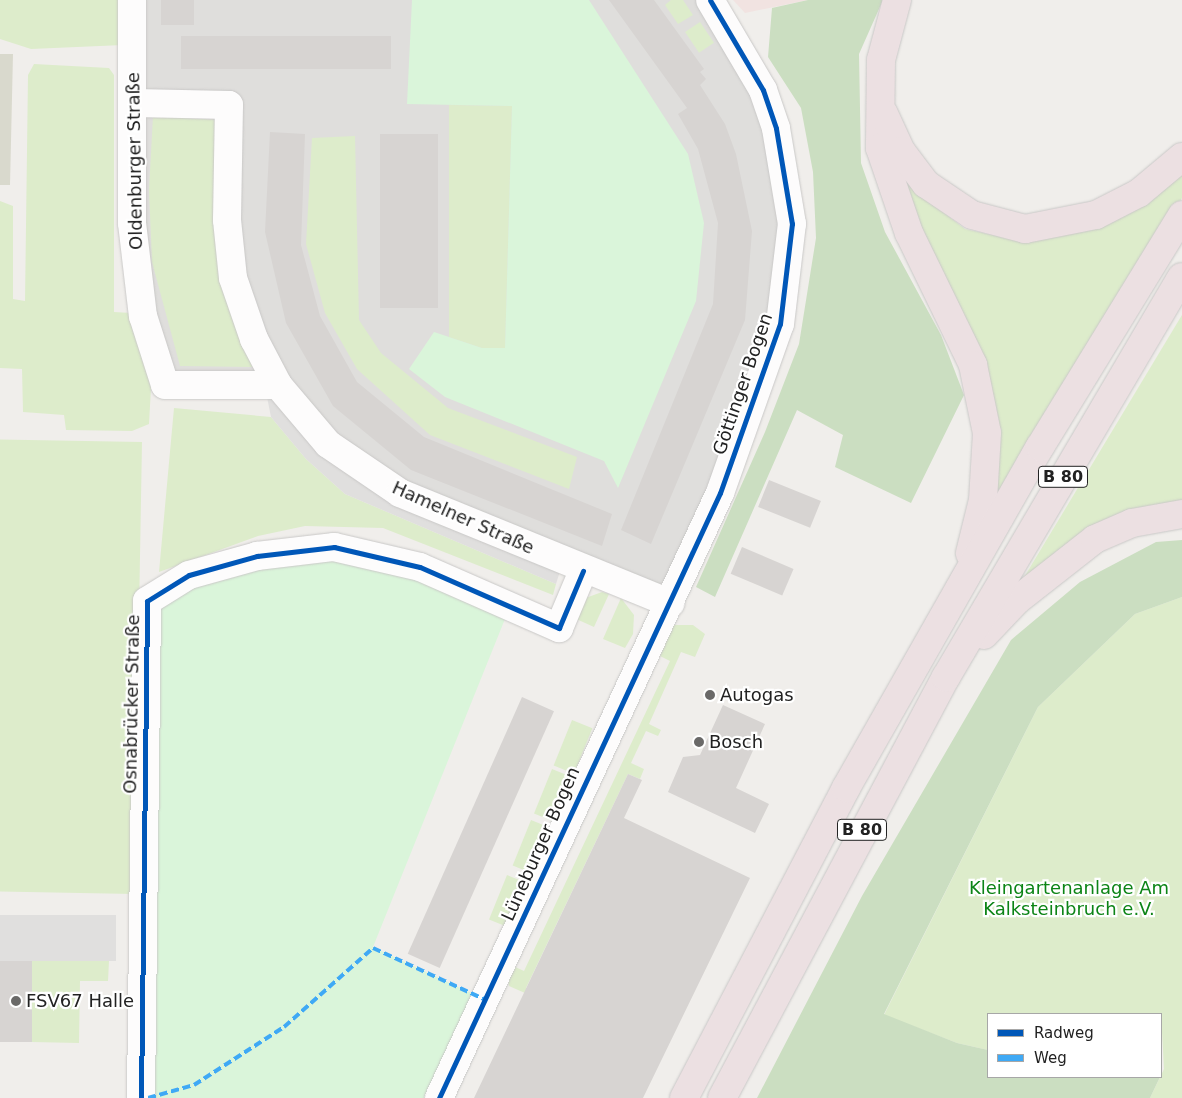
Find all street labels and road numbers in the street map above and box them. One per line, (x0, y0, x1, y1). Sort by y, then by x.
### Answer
street label: Oldenburger Straße (123, 72, 147, 250)
street label: Göttinger Bogen (709, 310, 777, 458)
road number: B 80 (1037, 464, 1089, 491)
street label: Hamelner Straße (389, 477, 537, 559)
street label: Osnabrücker Straße (120, 614, 144, 794)
street label: Lüneburger Bogen (497, 764, 585, 924)
road number: B 80 (836, 816, 888, 844)

